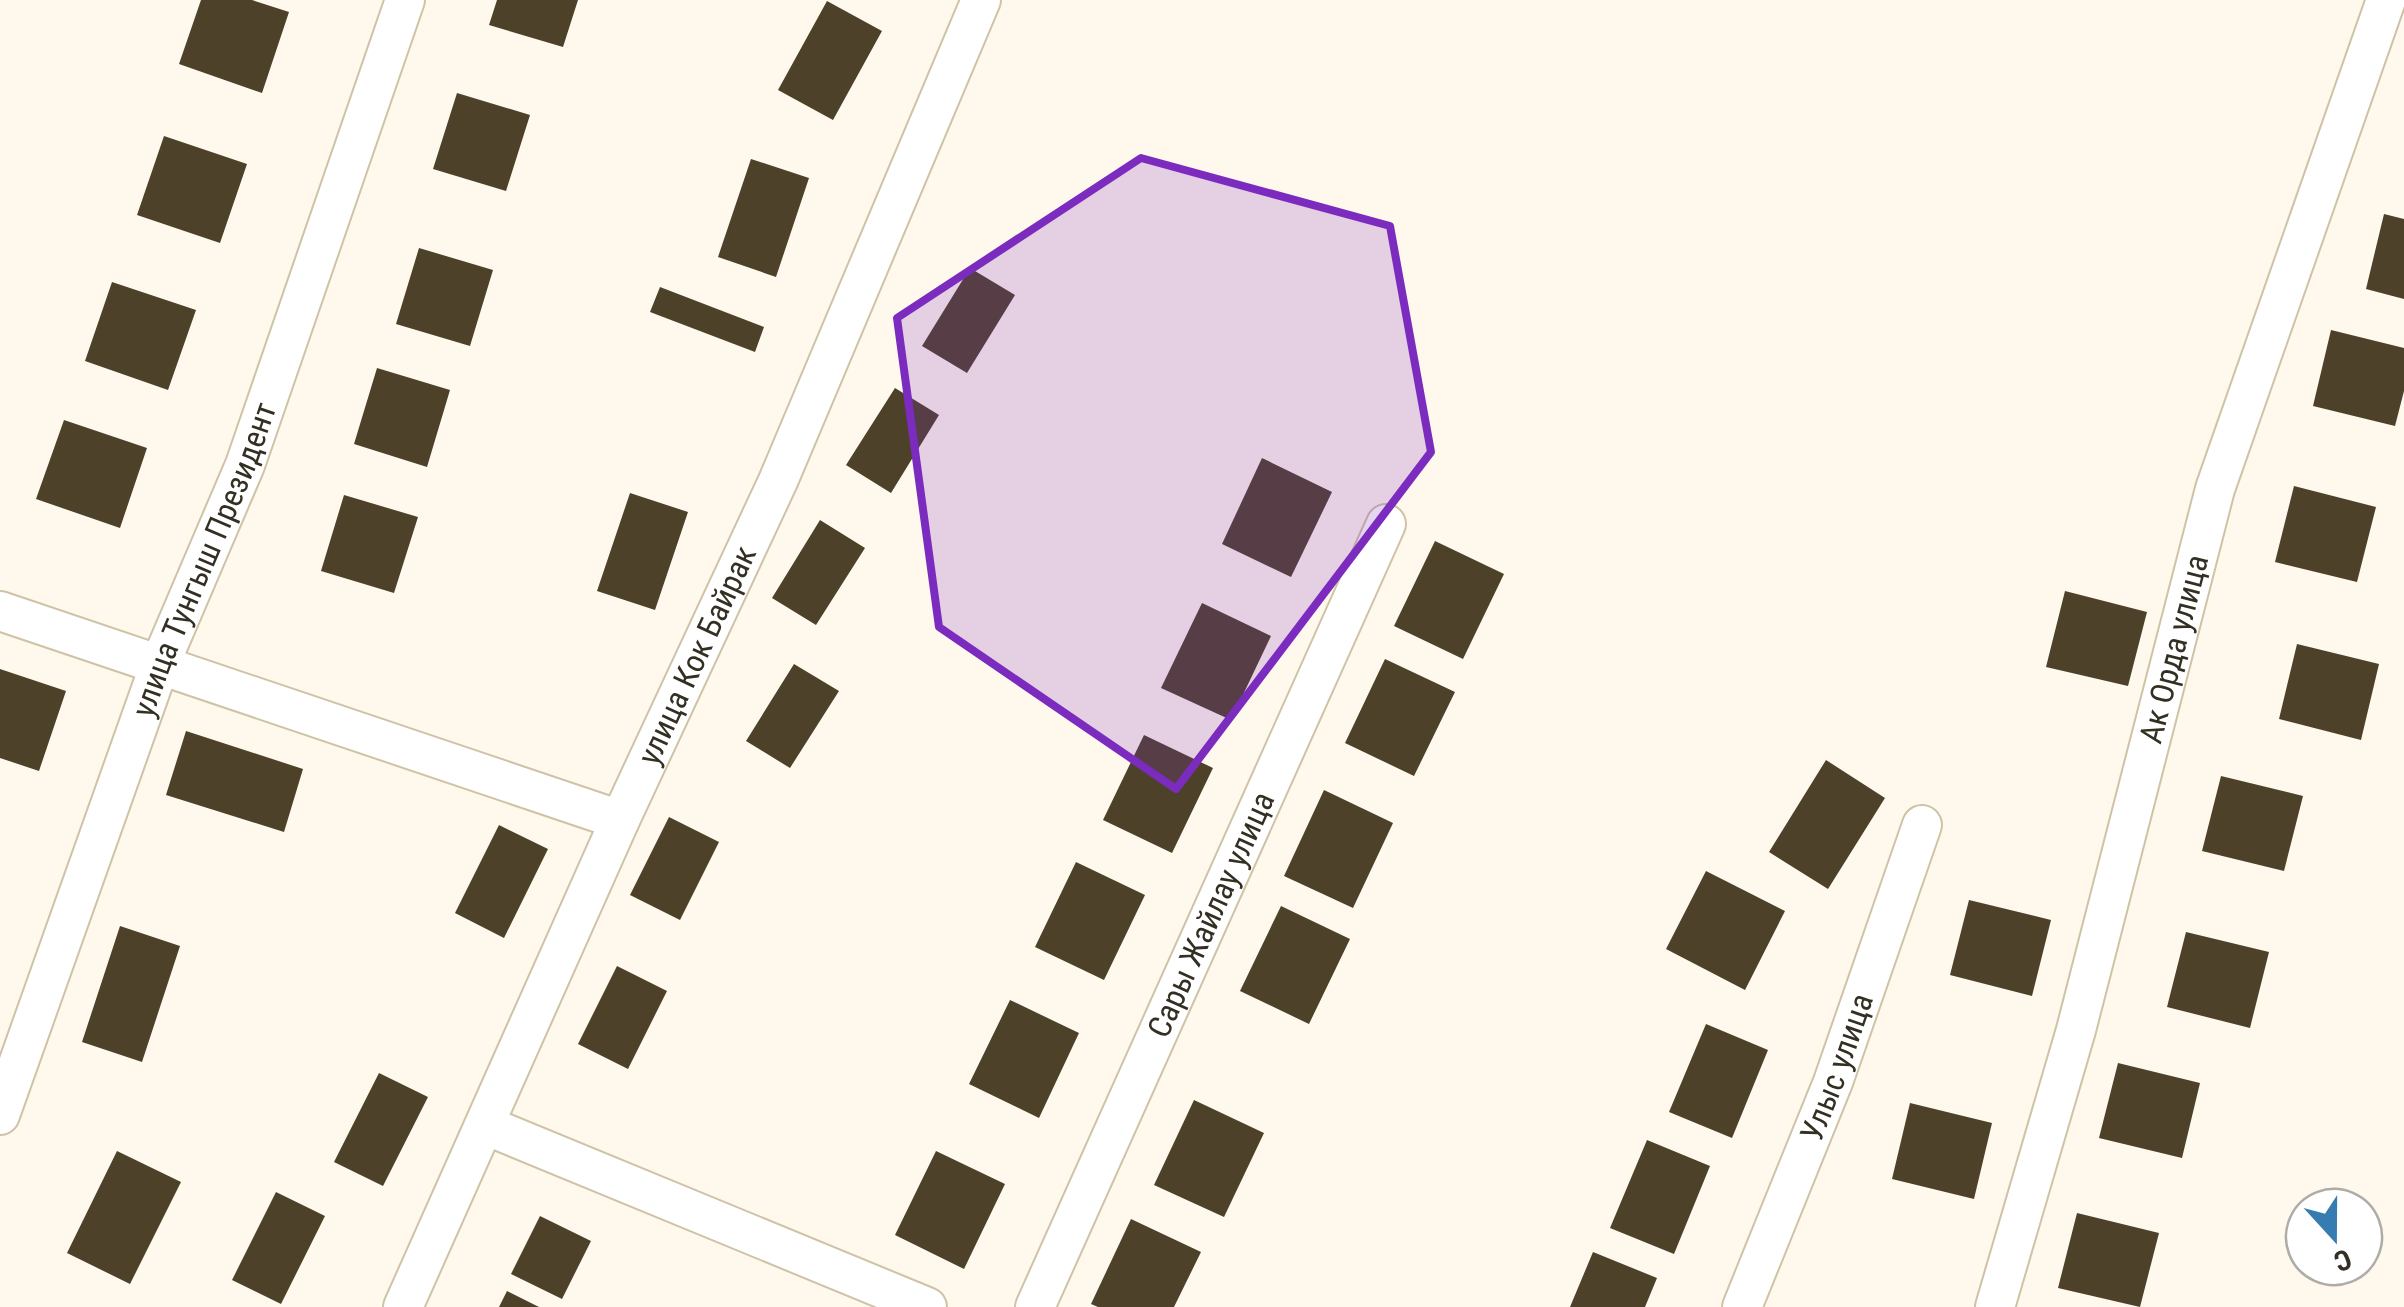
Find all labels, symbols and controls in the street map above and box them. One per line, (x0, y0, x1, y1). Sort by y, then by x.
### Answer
street label: улица Тунгыш Президент (124, 397, 284, 722)
street label: улица Кок Байрак (630, 540, 764, 771)
street label: Ак Орда улица (2131, 551, 2216, 747)
street label: Сары Жайлау улица (1139, 786, 1282, 1043)
street label: Улыс улица (1792, 989, 1881, 1146)
north arrow (2284, 1187, 2384, 1287)
text: С (2329, 1242, 2356, 1278)

